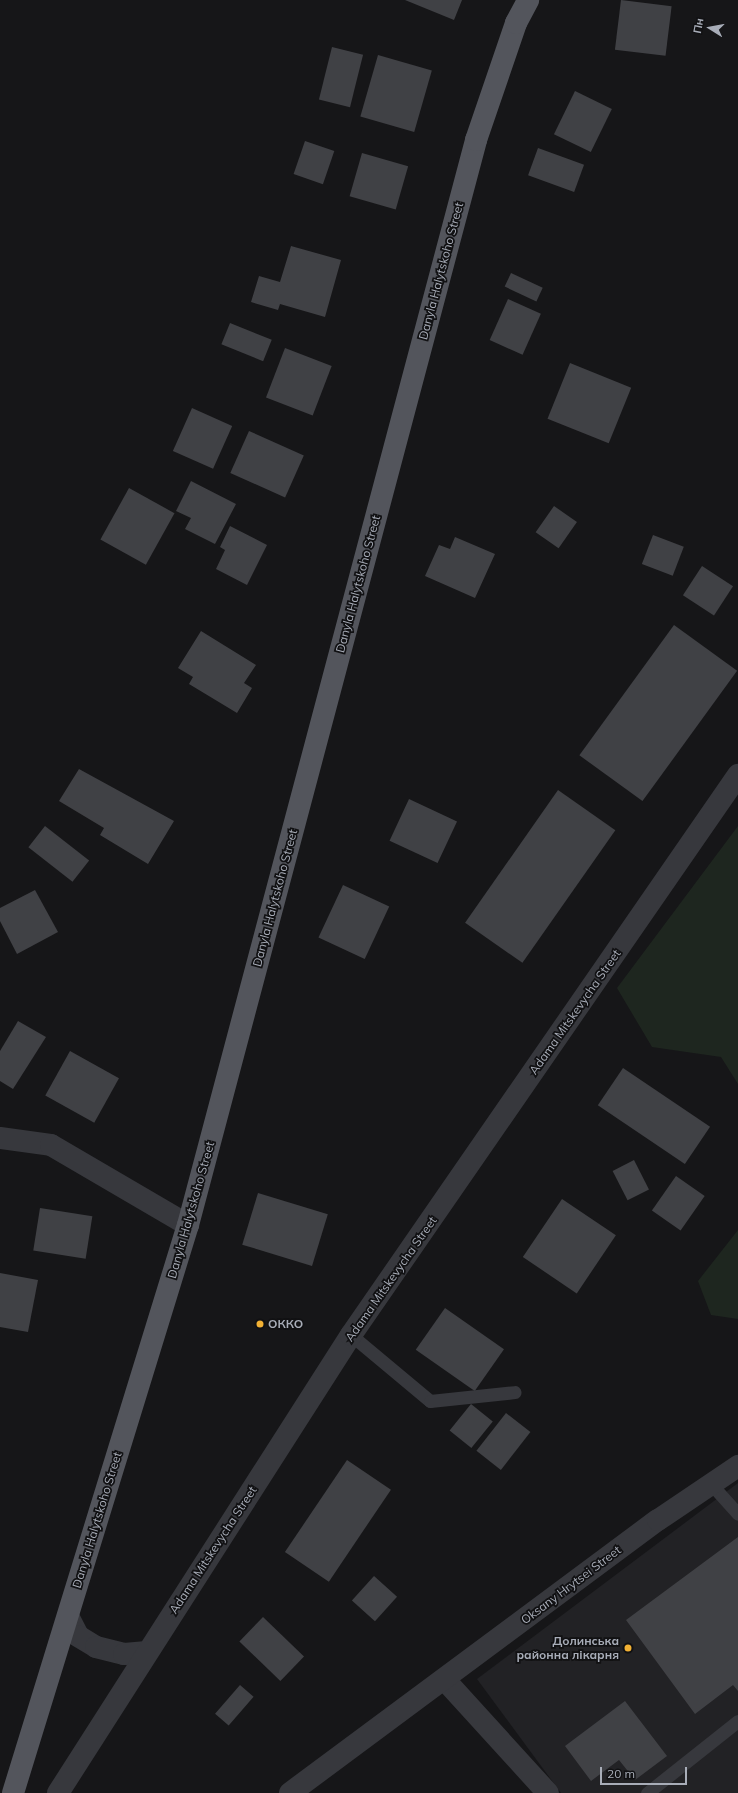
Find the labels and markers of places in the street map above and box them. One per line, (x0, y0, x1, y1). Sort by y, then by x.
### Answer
place label: ОККО (268, 1317, 303, 1331)
marker: ОККО (255, 1319, 265, 1329)
place label: Долинська районна лікарня (516, 1634, 619, 1662)
marker: Долинська районна лікарня (622, 1642, 634, 1654)

